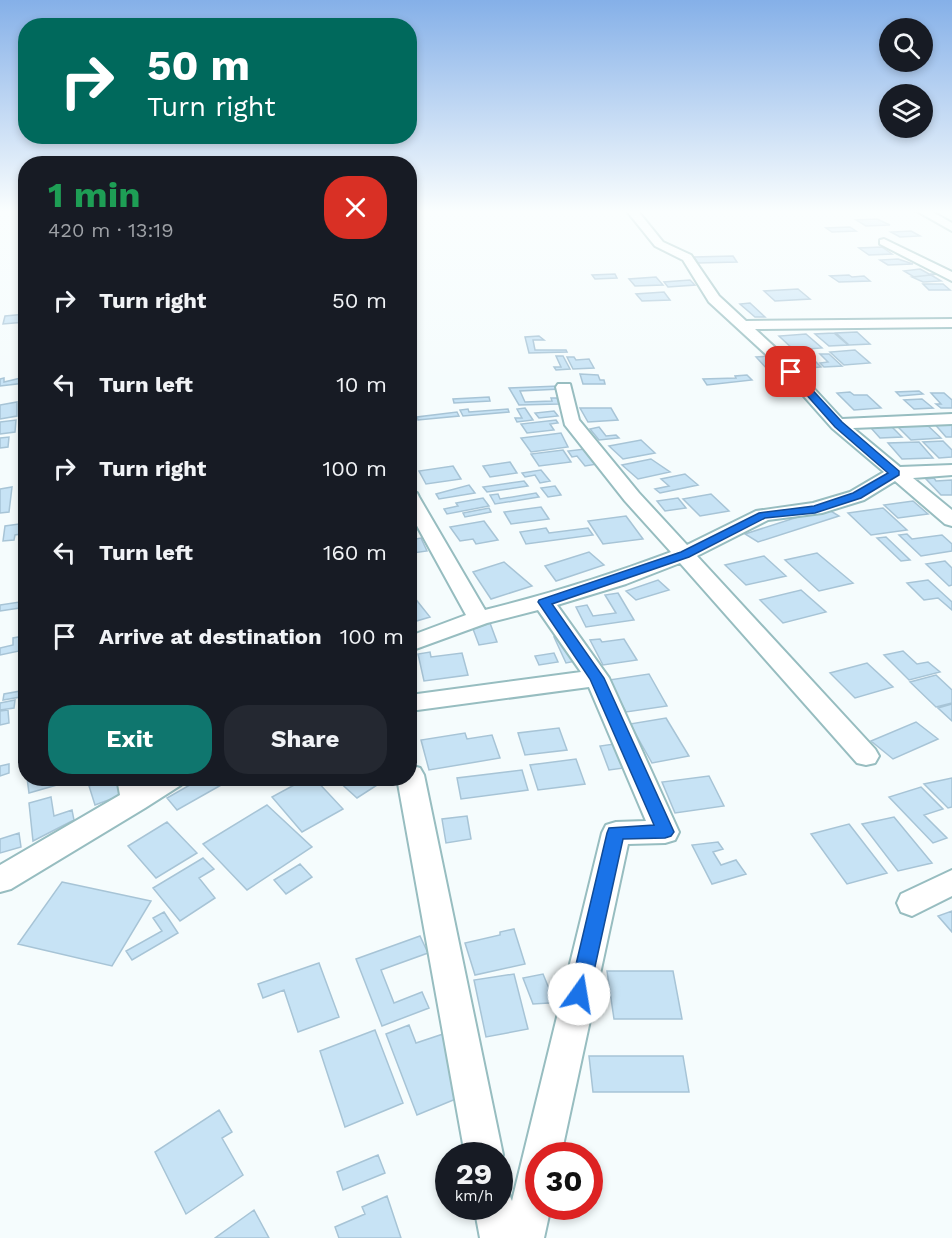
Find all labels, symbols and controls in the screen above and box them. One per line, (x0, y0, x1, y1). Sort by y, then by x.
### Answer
map controls (879, 18, 933, 138)
button: search (879, 18, 933, 72)
text: 50 m (147, 41, 250, 90)
icon: right (48, 42, 126, 120)
button: layers (879, 84, 933, 138)
text: Turn right (147, 91, 276, 123)
text: 1 min (48, 174, 140, 216)
button: close (324, 176, 387, 239)
text: 420 m · 13:19 (48, 218, 173, 242)
icon: right (48, 284, 81, 317)
text: Turn right (99, 288, 206, 313)
text: 50 m (332, 288, 387, 313)
pin (765, 346, 816, 397)
icon: arrive (774, 355, 807, 388)
icon: left (48, 368, 81, 401)
text: Turn left (99, 372, 193, 397)
text: 10 m (336, 372, 387, 397)
icon: right (48, 452, 81, 485)
text: Turn right (99, 456, 206, 481)
text: 100 m (323, 456, 387, 481)
icon: left (48, 536, 81, 569)
text: Turn left (99, 540, 193, 565)
text: 160 m (323, 540, 387, 565)
icon: arrive (48, 620, 81, 653)
text: Arrive at destination (99, 624, 322, 649)
text: 100 m (340, 624, 404, 649)
button: Exit (48, 705, 212, 774)
button: Share (224, 705, 387, 774)
position arrow (547, 962, 611, 1026)
speed limit sign: 30 (525, 1142, 603, 1220)
text: 29 (456, 1156, 492, 1191)
text: km/h (455, 1187, 493, 1205)

